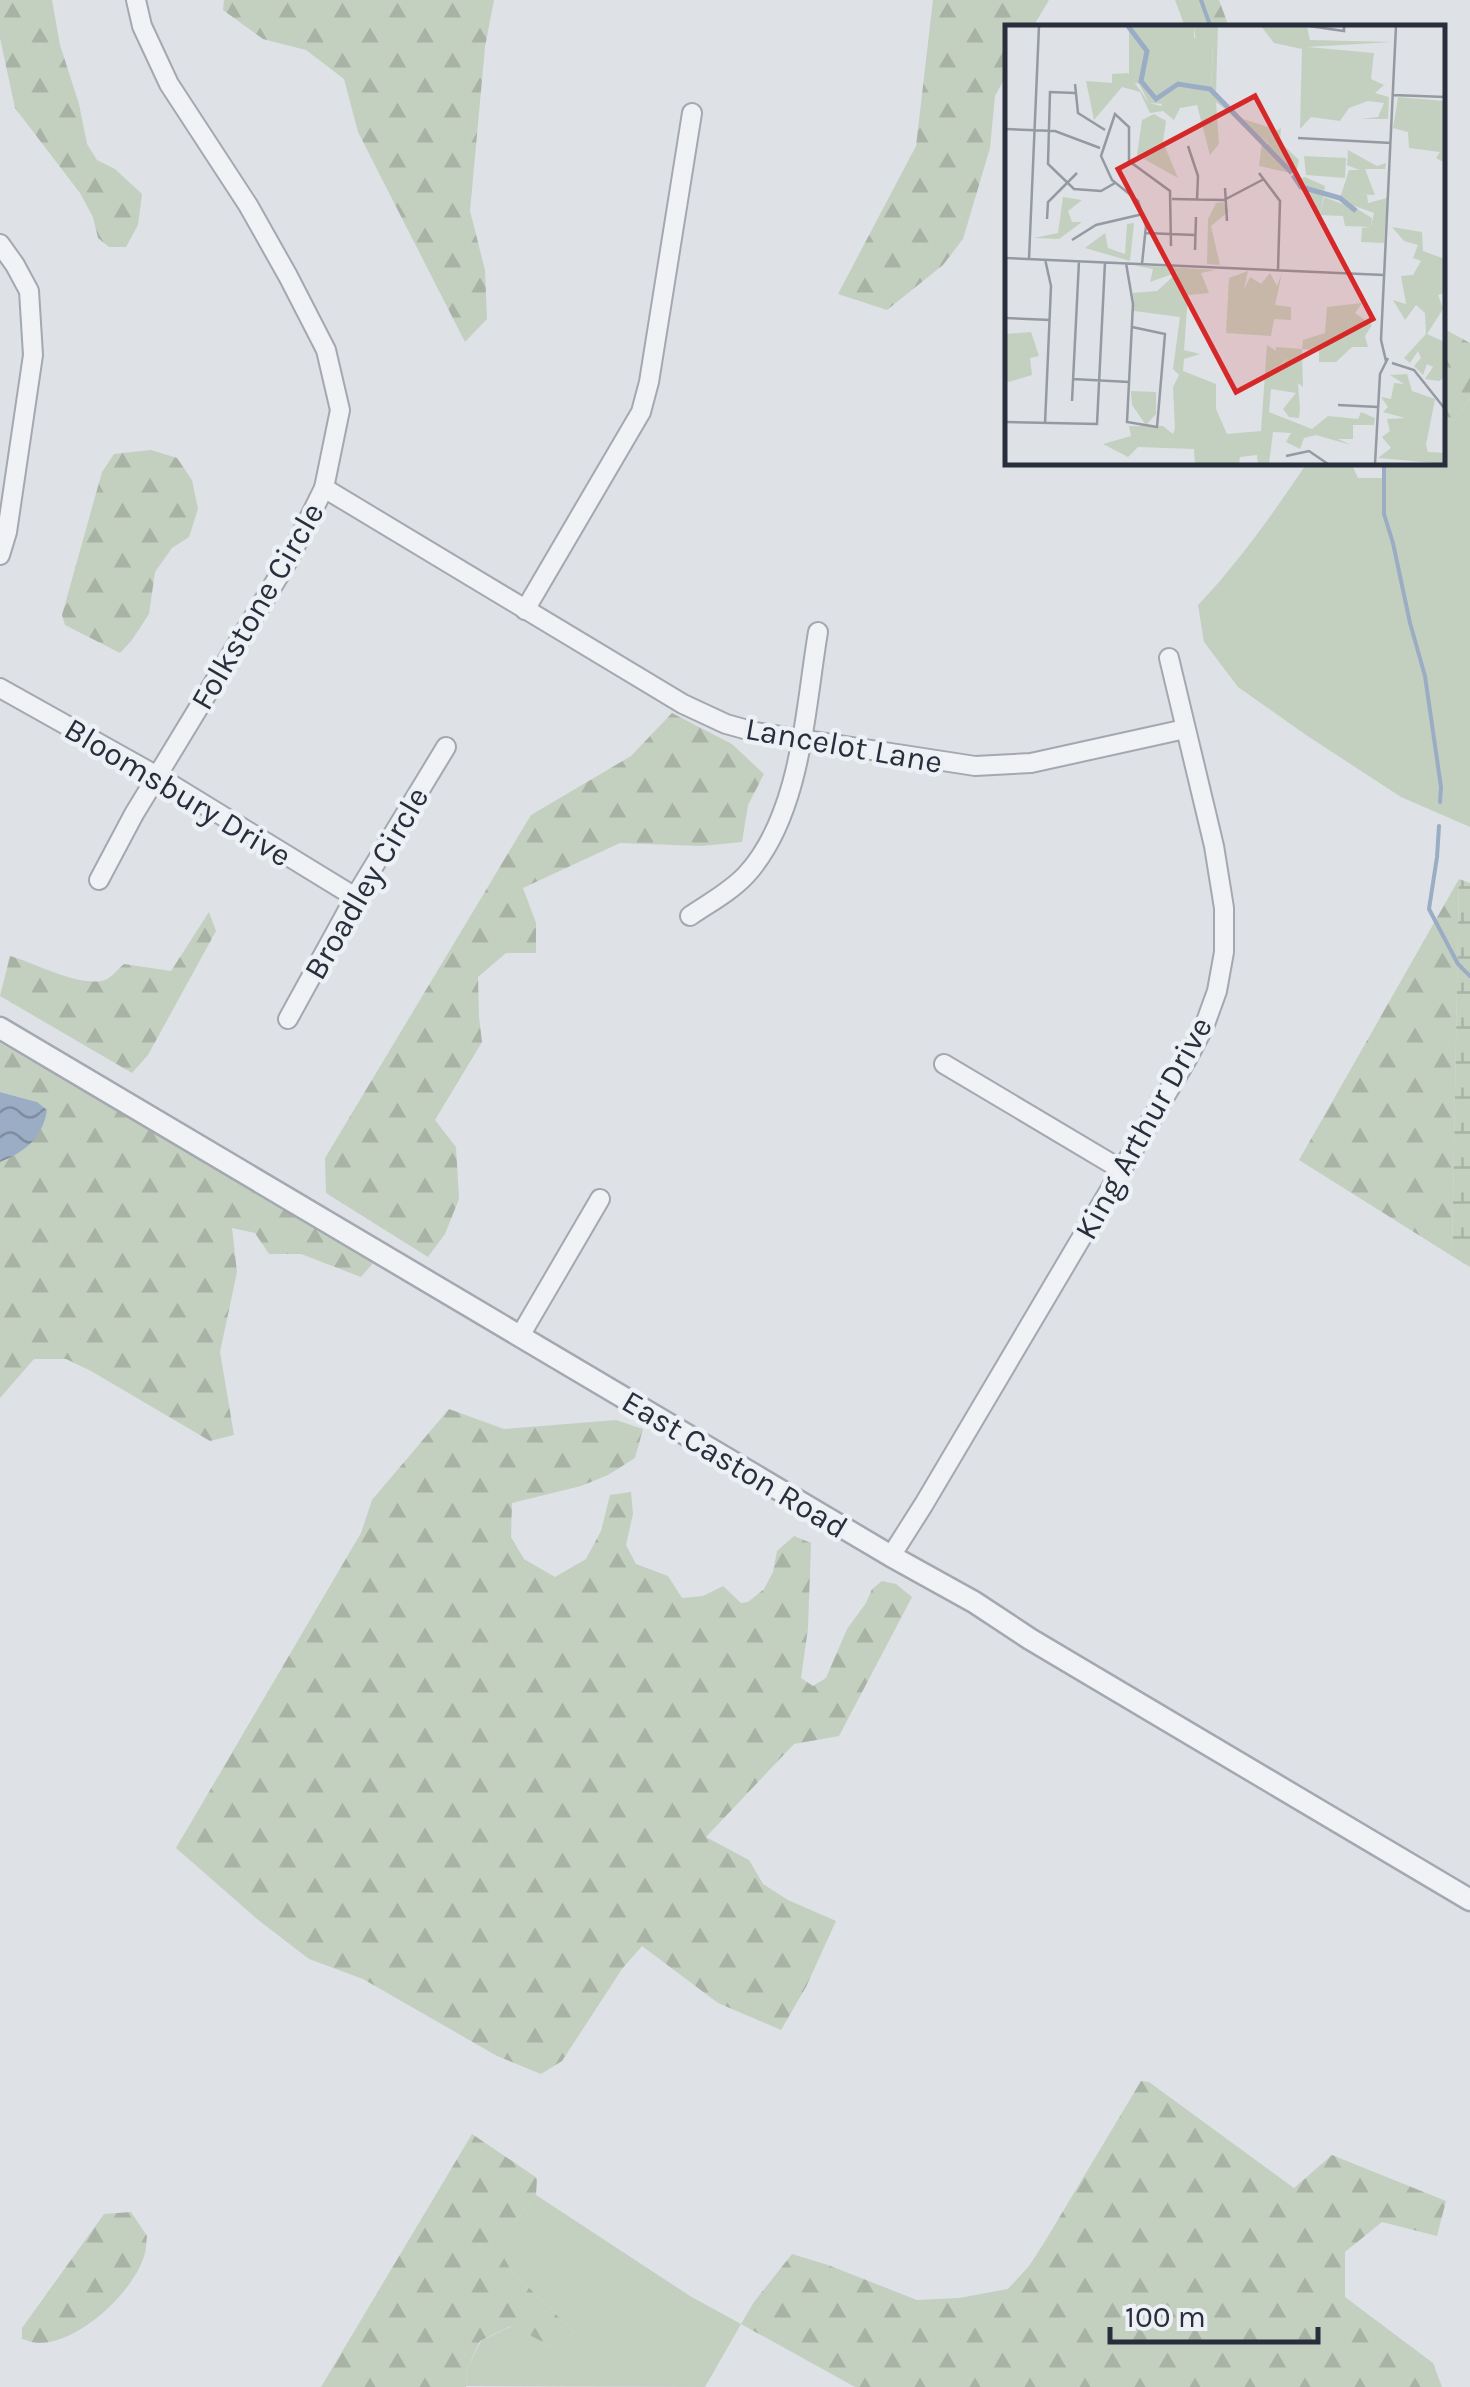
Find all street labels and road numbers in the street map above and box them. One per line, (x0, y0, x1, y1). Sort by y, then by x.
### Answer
street label: Folkstone Circle (183, 496, 332, 716)
street label: Bloomsbury Drive (58, 710, 298, 875)
street label: Lancelot Lane (743, 710, 945, 781)
street label: Broadley Circle (296, 780, 436, 986)
street label: King Arthur Drive (1067, 1011, 1220, 1246)
street label: East Caston Road (615, 1383, 854, 1546)

